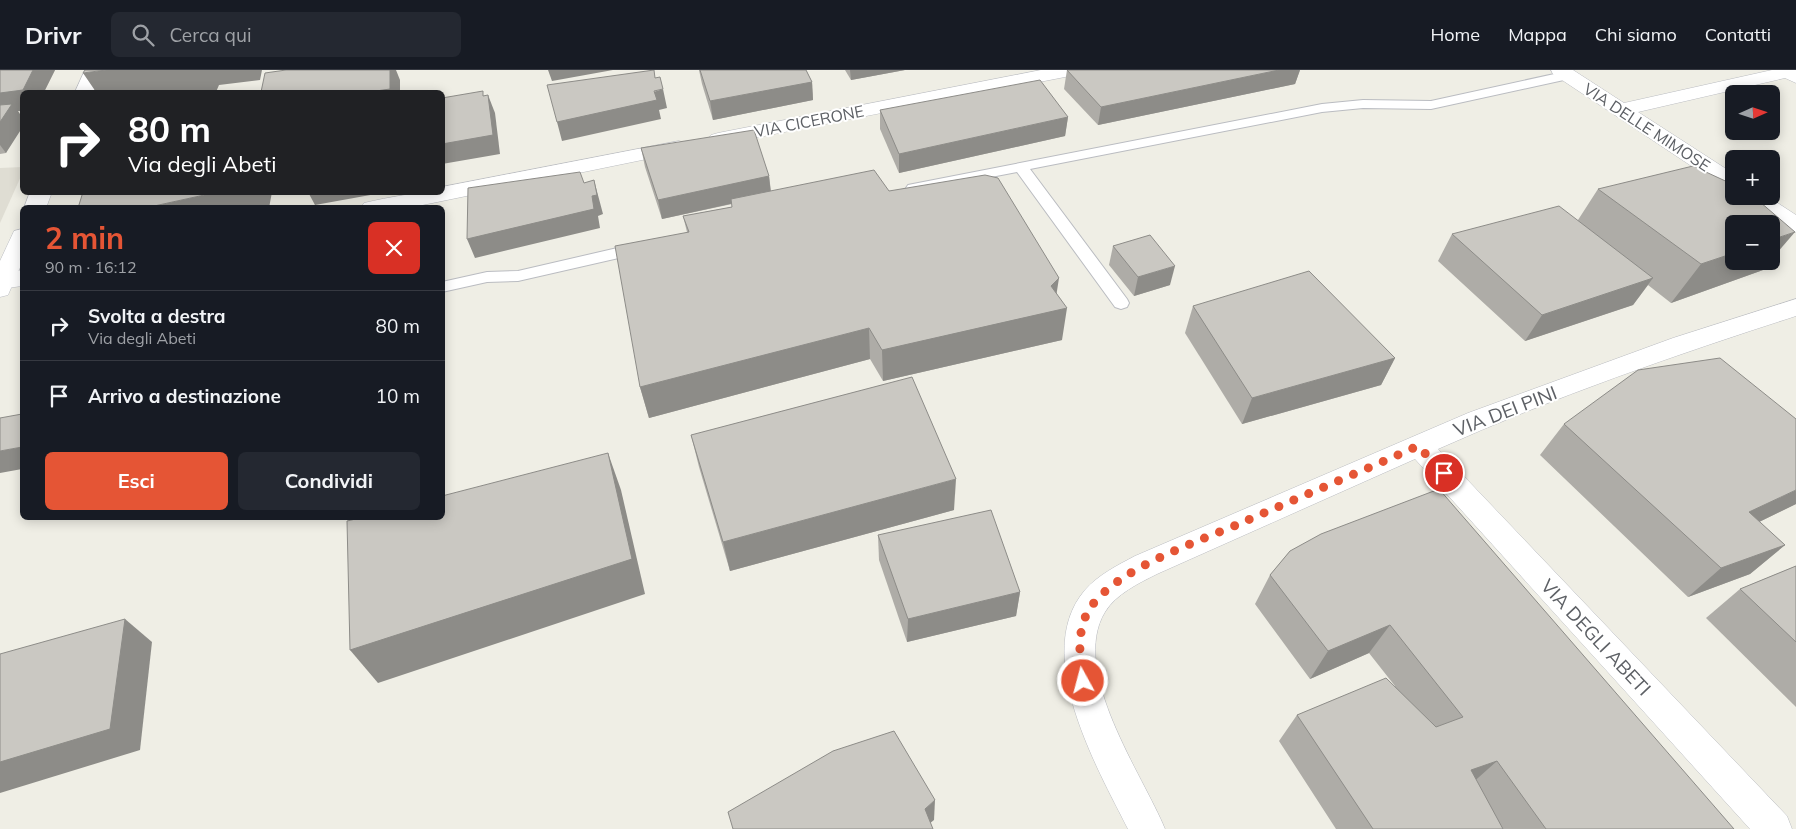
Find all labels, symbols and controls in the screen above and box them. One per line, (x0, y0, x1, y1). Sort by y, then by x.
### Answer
search box (111, 12, 461, 57)
text: Drivr (25, 20, 81, 50)
icon: search (129, 21, 157, 49)
text: Cerca qui (169, 23, 252, 47)
text: Home (1430, 23, 1480, 46)
text: Mappa (1508, 23, 1567, 46)
text: Chi siamo (1595, 23, 1677, 46)
text: Contatti (1705, 23, 1771, 46)
street label: VIA DELLE MIMOSE (1580, 79, 1714, 175)
north arrow (1725, 85, 1780, 140)
map controls (1725, 85, 1780, 270)
street label: VIA CICERONE (752, 101, 866, 141)
text: 80 m (128, 107, 211, 151)
icon: right (45, 110, 110, 175)
text: Via degli Abeti (128, 150, 276, 178)
button: + (1725, 150, 1780, 205)
button: − (1725, 215, 1780, 270)
text: 2 min (45, 219, 124, 257)
button: close (368, 222, 420, 274)
text: 90 m · 16:12 (45, 257, 137, 277)
text: Svolta a destra (88, 304, 226, 328)
icon: right (45, 312, 73, 340)
text: 80 m (376, 314, 420, 338)
text: Via degli Abeti (88, 328, 196, 348)
street label: VIA DEI PINI (1450, 380, 1560, 442)
icon: arrive (45, 382, 73, 410)
text: Arrivo a destinazione (88, 384, 281, 408)
text: 10 m (376, 384, 420, 408)
button: Esci (45, 452, 228, 510)
button: Condividi (238, 452, 420, 510)
pin (1423, 452, 1465, 494)
icon: arrive (1430, 459, 1458, 487)
street label: VIA DEGLI ABETI (1536, 574, 1656, 700)
position arrow (1056, 654, 1108, 706)

